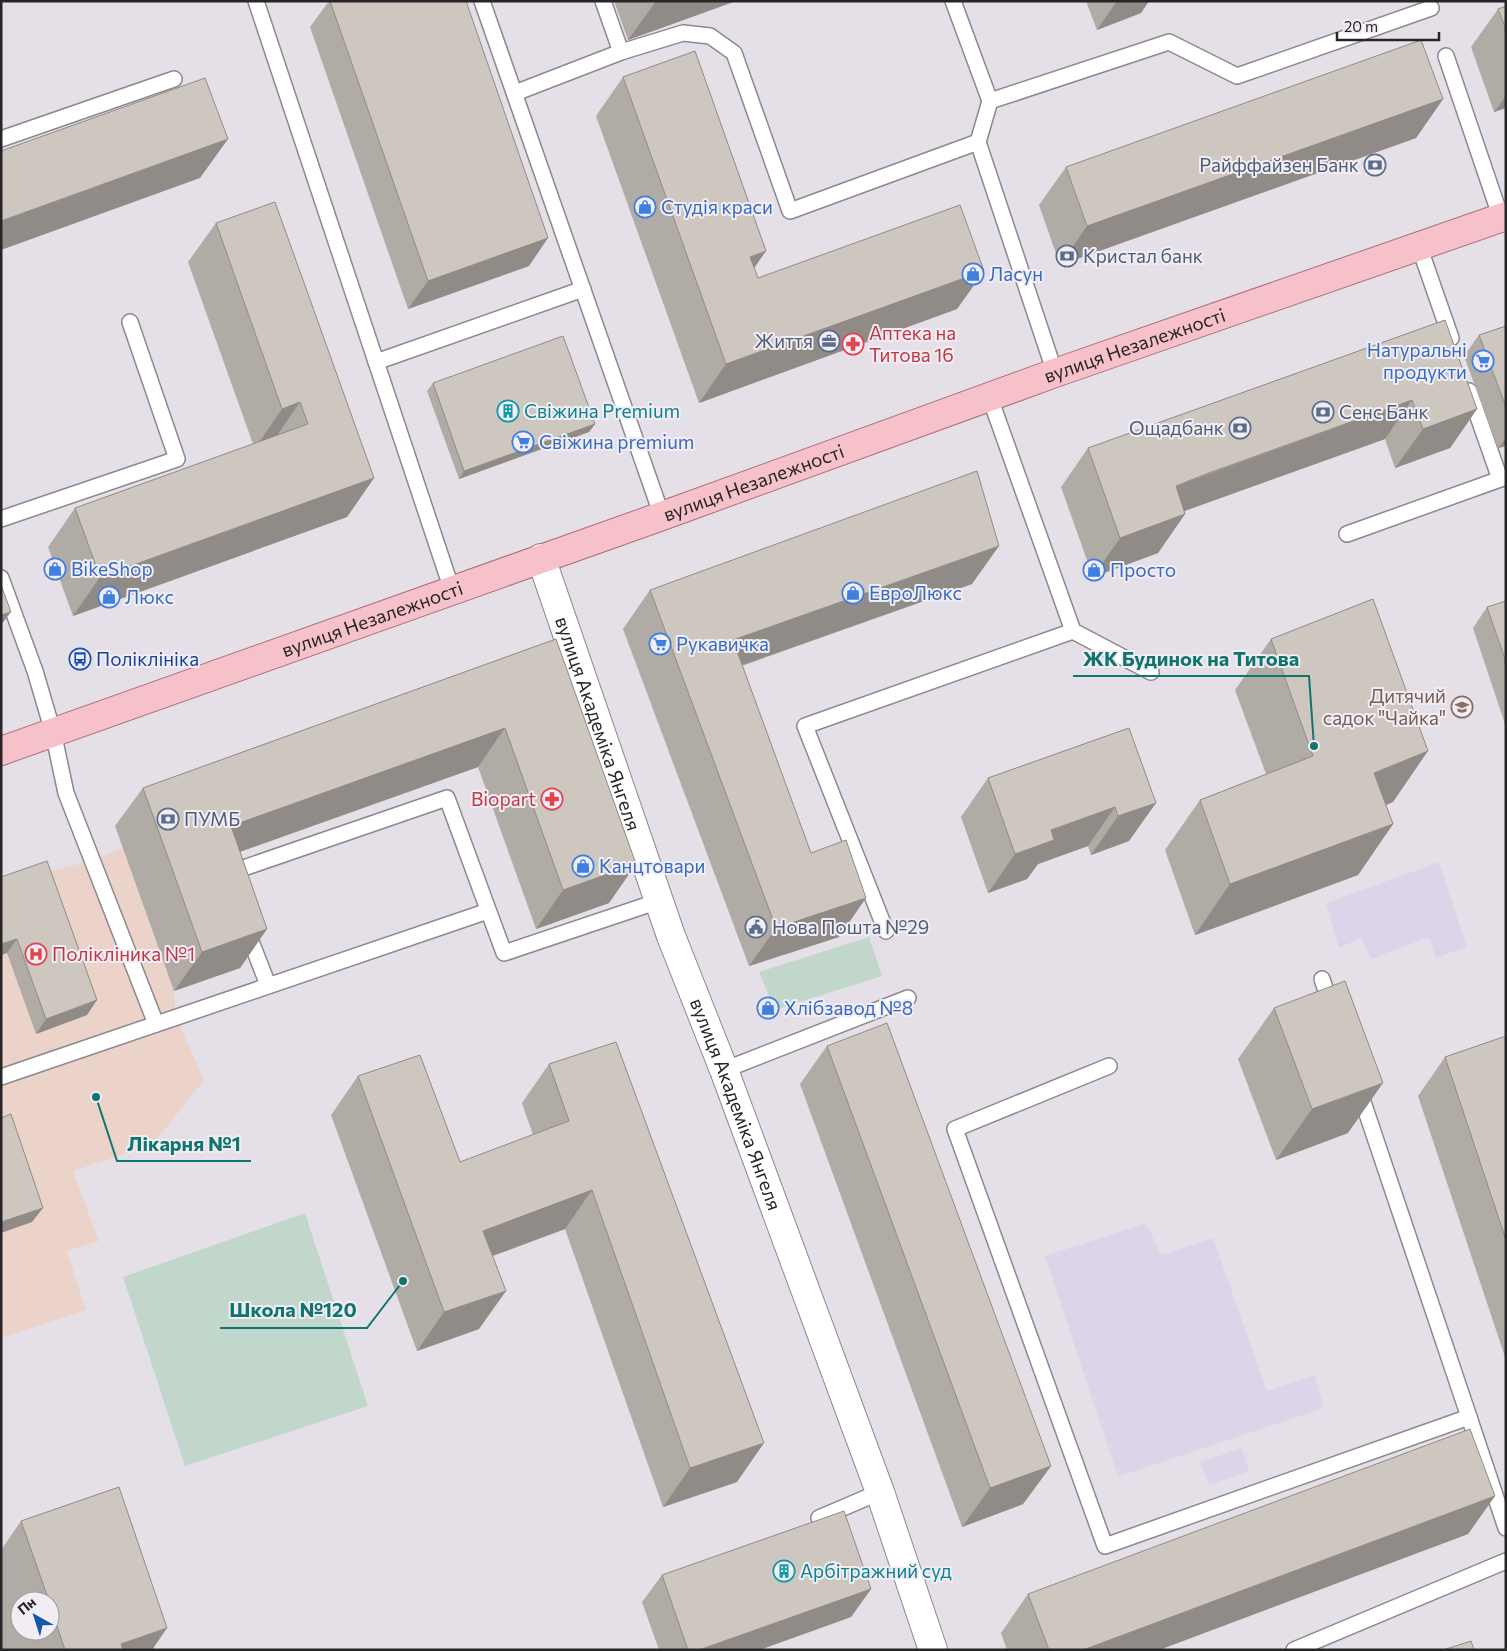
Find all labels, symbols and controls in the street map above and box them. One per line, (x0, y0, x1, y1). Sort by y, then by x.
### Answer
scale bar (1337, 10, 1440, 42)
text: 20 m (1344, 17, 1378, 35)
place label: Райффайзен Банк (1199, 153, 1359, 176)
bank icon: Райффайзен Банк (1363, 153, 1387, 177)
shop icon: Студія краси (633, 195, 657, 219)
place label: Студія краси (661, 195, 773, 218)
bank icon: Кристал банк (1055, 244, 1079, 268)
place label: Кристал банк (1083, 244, 1203, 267)
shop icon: Ласун (961, 262, 985, 286)
place label: Ласун (989, 262, 1043, 285)
street label: вулиця Незалежності (1040, 303, 1228, 387)
place label: Аптека на Титова 16 (869, 321, 956, 366)
place label: Життя (755, 329, 813, 352)
office icon: Життя (817, 329, 841, 353)
pharmacy icon: Аптека на Титова 16 (841, 332, 865, 356)
place label: Натуральні продукти (1367, 338, 1467, 383)
supermarket icon: Натуральні продукти (1471, 349, 1495, 373)
building icon: Свіжина Premium (496, 399, 520, 423)
place label: Свіжина Premium (524, 399, 680, 422)
bank icon: Сенс Банк (1311, 400, 1335, 424)
place label: Сенс Банк (1339, 400, 1429, 423)
place label: Ощадбанк (1129, 416, 1224, 439)
bank icon: Ощадбанк (1228, 416, 1252, 440)
supermarket icon: Свіжина premium (511, 430, 535, 454)
place label: Свіжина premium (539, 430, 694, 453)
street label: вулиця Незалежності (660, 439, 847, 526)
shop icon: BikeShop (43, 557, 67, 581)
place label: BikeShop (71, 557, 153, 580)
shop icon: Просто (1082, 558, 1106, 582)
place label: Просто (1110, 558, 1176, 581)
street label: вулиця Незалежності (278, 576, 466, 661)
shop icon: ЕвроЛюкс (841, 581, 865, 605)
place label: ЕвроЛюкс (869, 581, 962, 604)
shop icon: Люкс (97, 585, 121, 609)
place label: Люкс (125, 585, 174, 608)
street label: вулиця Академіка Янгеля (551, 613, 646, 833)
supermarket icon: Рукавичка (648, 632, 672, 656)
place label: Рукавичка (676, 632, 769, 655)
callout: ЖК Будинок на Титова (1073, 641, 1309, 676)
text: ЖК Будинок на Титова (1083, 646, 1299, 670)
bus stop icon: Поліклініка (68, 647, 92, 671)
place label: Поліклініка (96, 647, 199, 670)
place label: Дитячий садок "Чайка" (1323, 684, 1446, 729)
school or university icon: Дитячий садок "Чайка" (1450, 695, 1474, 719)
place label: Biopart (471, 787, 536, 810)
pharmacy icon: Biopart (540, 787, 564, 811)
bank icon: ПУМБ (156, 807, 180, 831)
place label: ПУМБ (184, 807, 240, 830)
shop icon: Канцтовари (571, 854, 595, 878)
place label: Канцтовари (599, 854, 705, 877)
public building icon: Нова Пошта №29 (744, 915, 768, 939)
place label: Нова Пошта №29 (772, 915, 929, 938)
hospital icon: Полікліника №1 (24, 942, 48, 966)
place label: Полікліника №1 (52, 942, 195, 965)
street label: вулиця Академіка Янгеля (686, 995, 787, 1213)
shop icon: Хлібзавод №8 (756, 996, 780, 1020)
place label: Хлібзавод №8 (784, 996, 913, 1019)
callout: Лікарня №1 (117, 1126, 251, 1161)
text: Лікарня №1 (127, 1131, 241, 1155)
callout: Школа №120 (220, 1293, 367, 1328)
text: Школа №120 (229, 1297, 357, 1321)
building icon: Арбітражний суд (772, 1559, 796, 1583)
place label: Арбітражний суд (800, 1559, 952, 1582)
north arrow (10, 1591, 60, 1641)
text: Пн (14, 1593, 39, 1618)

